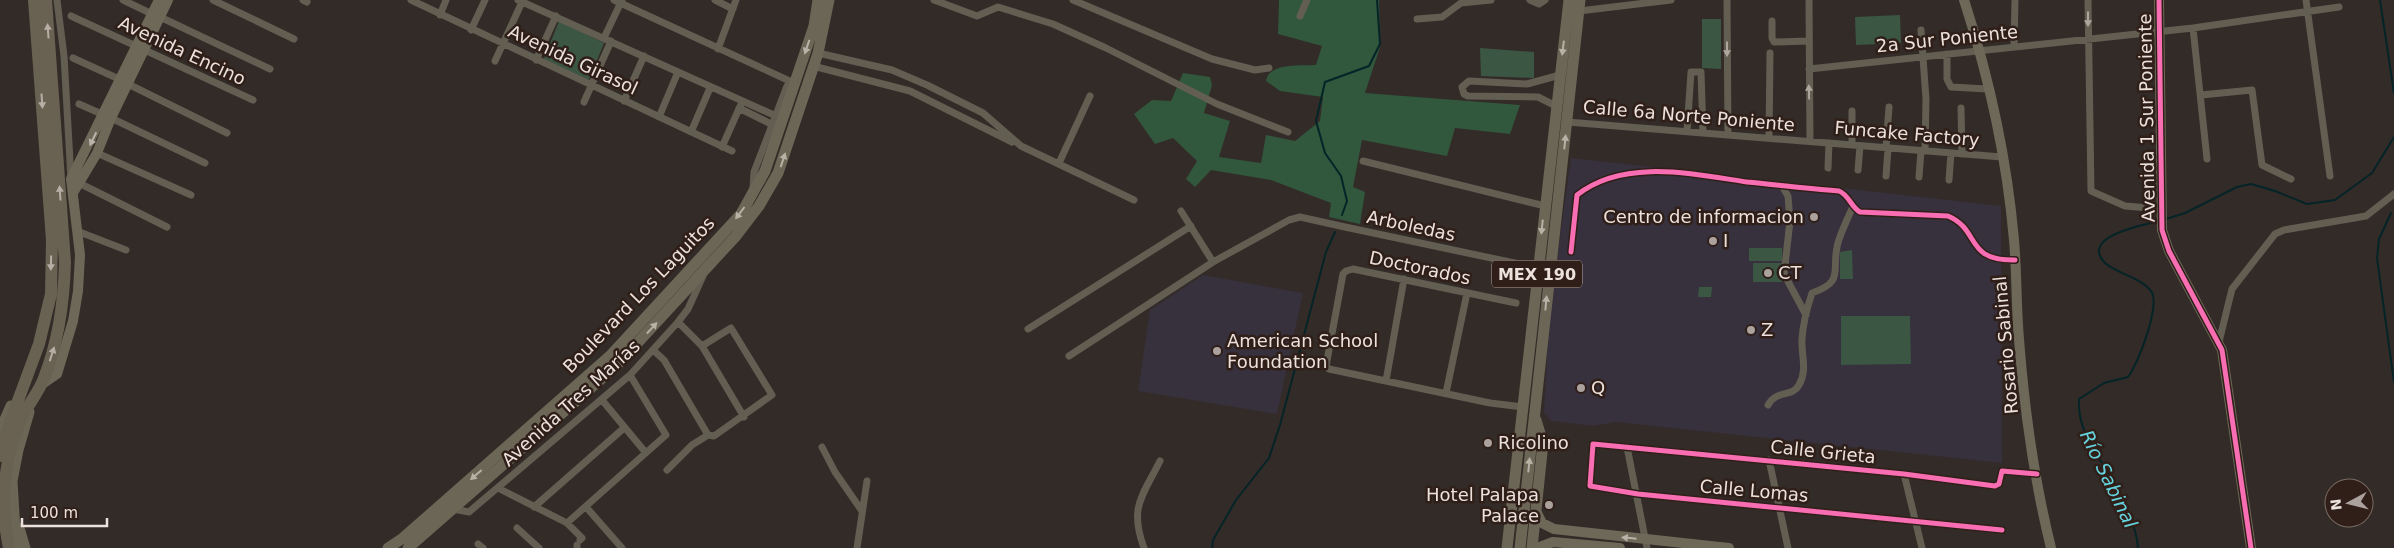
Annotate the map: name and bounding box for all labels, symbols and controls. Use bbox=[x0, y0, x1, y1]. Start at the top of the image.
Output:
one-way arrow bbox=[2084, 11, 2092, 27]
street label: Avenida Encino bbox=[115, 12, 249, 89]
street label: Avenida 1 Sur Poniente bbox=[2134, 13, 2159, 223]
street label: Avenida Girasol bbox=[505, 20, 641, 99]
street label: 2a Sur Poniente bbox=[1875, 21, 2019, 56]
one-way arrow bbox=[44, 23, 52, 39]
one-way arrow bbox=[802, 40, 810, 55]
one-way arrow bbox=[1559, 41, 1567, 57]
one-way arrow bbox=[1723, 41, 1731, 57]
one-way arrow bbox=[1805, 84, 1813, 100]
one-way arrow bbox=[39, 93, 47, 109]
street label: Calle 6a Norte Poniente bbox=[1582, 96, 1796, 135]
street label: Funcake Factory bbox=[1834, 117, 1981, 150]
one-way arrow bbox=[88, 132, 96, 146]
one-way arrow bbox=[1561, 133, 1569, 149]
one-way arrow bbox=[780, 152, 787, 167]
one-way arrow bbox=[56, 185, 64, 201]
one-way arrow bbox=[735, 206, 746, 219]
street label: Arboledas bbox=[1365, 206, 1457, 245]
place label: Centro de informacion bbox=[1603, 206, 1804, 227]
marker: Centro de informacion bbox=[1808, 211, 1820, 223]
street label: Boulevard Los Laguitos bbox=[559, 212, 719, 377]
one-way arrow bbox=[1538, 219, 1546, 235]
place label: I bbox=[1723, 230, 1728, 251]
marker: I bbox=[1707, 235, 1719, 247]
street label: Doctorados bbox=[1368, 247, 1473, 288]
one-way arrow bbox=[47, 255, 55, 271]
road number: MEX 190 bbox=[1492, 260, 1582, 288]
place label: CT bbox=[1778, 262, 1803, 283]
marker: CT bbox=[1762, 267, 1774, 279]
street label: Rosario Sabinal bbox=[1989, 275, 2022, 415]
one-way arrow bbox=[1543, 295, 1551, 311]
place label: Z bbox=[1761, 319, 1773, 340]
one-way arrow bbox=[646, 322, 658, 334]
marker: Z bbox=[1745, 324, 1757, 336]
place label: American School Foundation bbox=[1227, 330, 1378, 372]
street label: Avenida Tres Marías bbox=[497, 335, 644, 470]
marker: American School Foundation bbox=[1211, 345, 1223, 357]
one-way arrow bbox=[48, 346, 56, 361]
place label: Q bbox=[1591, 377, 1605, 398]
marker: Q bbox=[1575, 382, 1587, 394]
water label: Río Sabinal bbox=[2076, 426, 2142, 532]
place label: Ricolino bbox=[1498, 432, 1569, 453]
street label: Calle Grieta bbox=[1769, 436, 1877, 467]
marker: Ricolino bbox=[1482, 437, 1494, 449]
one-way arrow bbox=[1525, 456, 1533, 472]
one-way arrow bbox=[470, 469, 482, 481]
street label: Calle Lomas bbox=[1699, 475, 1809, 506]
north arrow bbox=[2324, 478, 2374, 528]
place label: Hotel Palapa Palace bbox=[1426, 484, 1539, 526]
scale bar bbox=[22, 496, 108, 528]
text: N bbox=[2327, 498, 2345, 511]
marker: Hotel Palapa Palace bbox=[1543, 499, 1555, 511]
text: 100 m bbox=[30, 504, 78, 522]
one-way arrow bbox=[1620, 533, 1636, 541]

